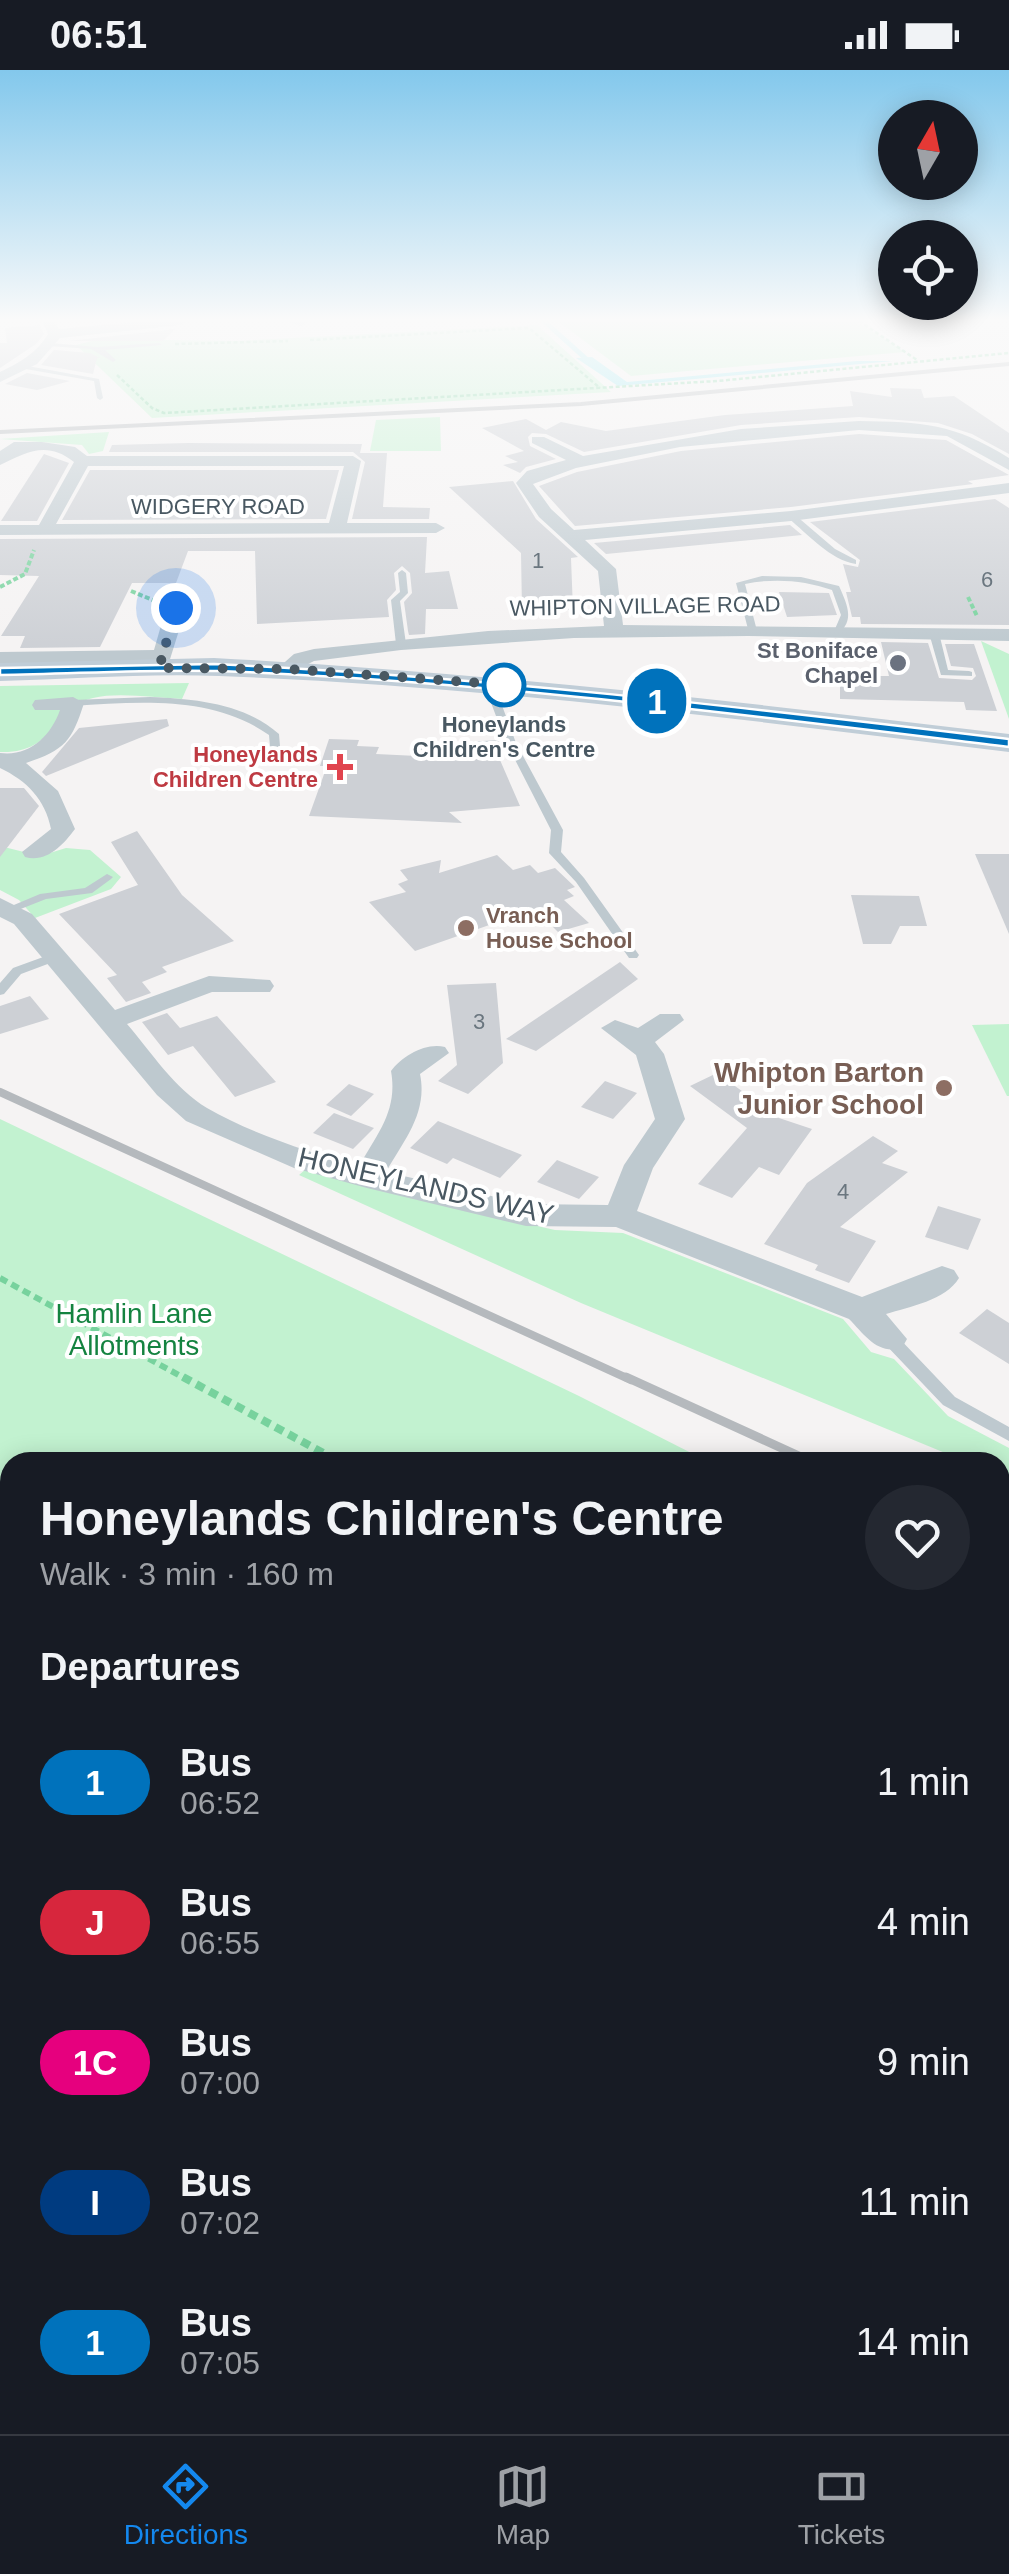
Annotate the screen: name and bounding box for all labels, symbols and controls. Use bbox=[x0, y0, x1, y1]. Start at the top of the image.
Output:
text: 06:51 bbox=[50, 14, 147, 56]
north arrow bbox=[878, 100, 978, 200]
map controls bbox=[878, 100, 978, 320]
button: locate bbox=[878, 220, 978, 320]
street label: WIDGERY ROAD bbox=[131, 494, 305, 519]
house number: 1 bbox=[532, 548, 544, 573]
house number: 6 bbox=[981, 567, 993, 592]
your location bbox=[151, 583, 201, 633]
street label: WHIPTON VILLAGE ROAD bbox=[509, 591, 781, 621]
place label: St Boniface Chapel bbox=[757, 638, 878, 688]
marker: St Boniface Chapel bbox=[887, 652, 909, 674]
marker: Honeylands Children's Centre bbox=[483, 664, 525, 706]
line badge: 1 bbox=[624, 668, 690, 734]
text: 1 bbox=[647, 682, 667, 721]
place label: Honeylands Children's Centre bbox=[413, 712, 595, 762]
place label: Honeylands Children Centre bbox=[153, 742, 318, 792]
marker: Honeylands Children Centre bbox=[327, 754, 353, 780]
place label: Vranch House School bbox=[486, 903, 633, 953]
marker: Vranch House School bbox=[455, 917, 477, 939]
house number: 3 bbox=[473, 1009, 485, 1034]
place label: Whipton Barton Junior School bbox=[714, 1057, 924, 1120]
marker: Whipton Barton Junior School bbox=[933, 1077, 955, 1099]
street label: HONEYLANDS WAY bbox=[295, 1141, 557, 1231]
house number: 4 bbox=[837, 1179, 849, 1204]
park label: Hamlin Lane Allotments bbox=[55, 1298, 213, 1361]
button: heart bbox=[865, 1485, 970, 1590]
text: Honeylands Children's Centre bbox=[40, 1492, 724, 1545]
text: Walk · 3 min · 160 m bbox=[40, 1556, 334, 1592]
text: Departures bbox=[40, 1646, 241, 1688]
text: Bus bbox=[180, 1742, 252, 1784]
text: 1 min bbox=[877, 1761, 970, 1803]
text: 1 bbox=[85, 1763, 105, 1802]
text: 06:52 bbox=[180, 1785, 260, 1821]
text: Bus bbox=[180, 1882, 252, 1924]
text: 4 min bbox=[877, 1901, 970, 1943]
text: J bbox=[85, 1903, 105, 1942]
text: 06:55 bbox=[180, 1925, 260, 1961]
text: Bus bbox=[180, 2022, 252, 2064]
text: 9 min bbox=[877, 2041, 970, 2083]
text: 1C bbox=[73, 2043, 117, 2082]
text: 07:00 bbox=[180, 2065, 260, 2101]
text: Bus bbox=[180, 2162, 252, 2204]
text: 11 min bbox=[859, 2181, 970, 2223]
text: I bbox=[90, 2183, 100, 2222]
text: 07:02 bbox=[180, 2205, 260, 2241]
text: Bus bbox=[180, 2302, 252, 2344]
text: 14 min bbox=[856, 2321, 970, 2363]
text: 1 bbox=[85, 2323, 105, 2362]
text: 07:05 bbox=[180, 2345, 260, 2381]
tab: Directions bbox=[124, 2459, 248, 2551]
tab: Map bbox=[495, 2459, 550, 2551]
tab: Tickets bbox=[798, 2459, 885, 2551]

